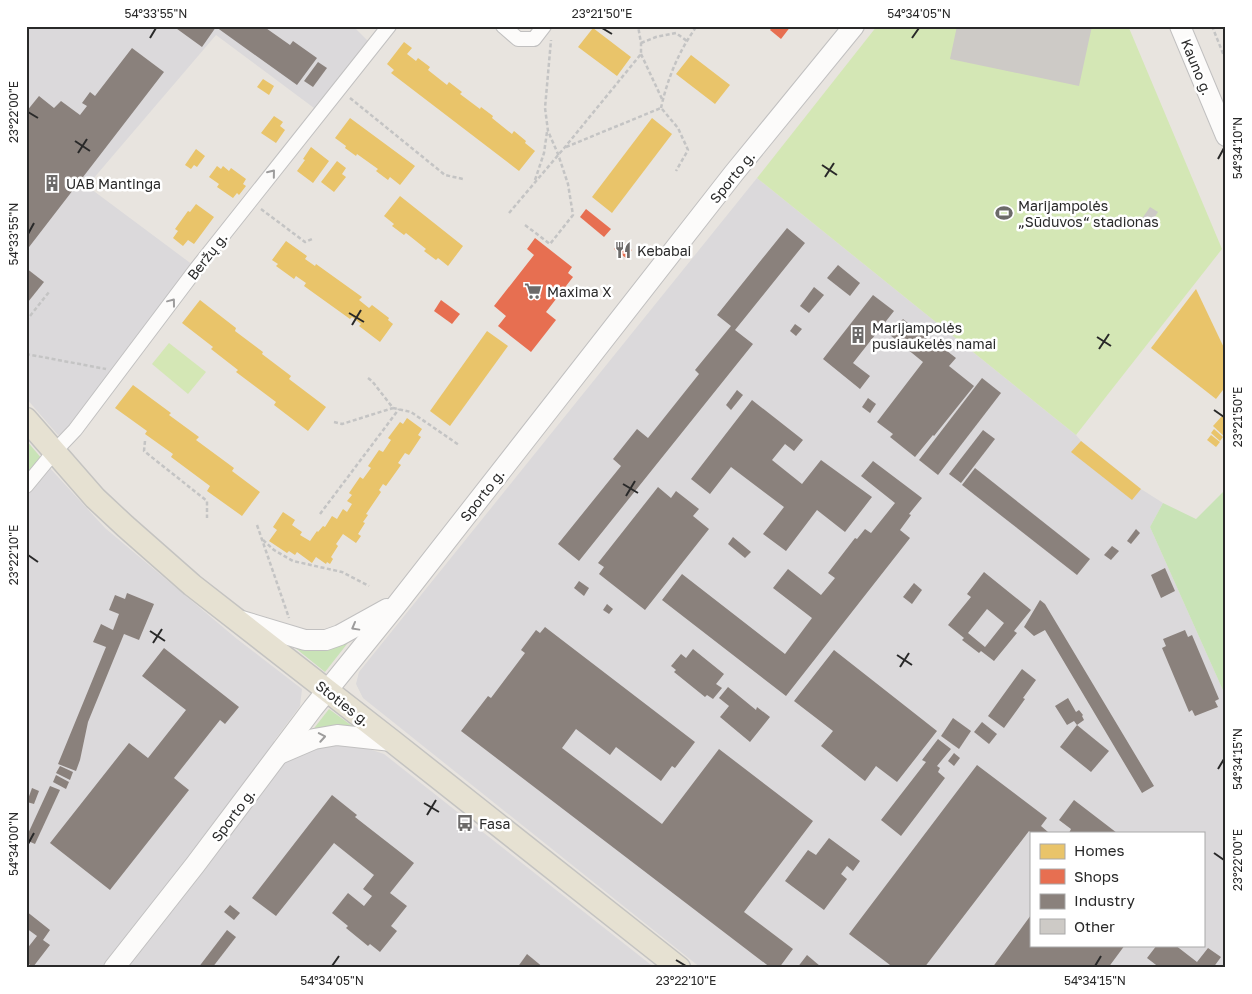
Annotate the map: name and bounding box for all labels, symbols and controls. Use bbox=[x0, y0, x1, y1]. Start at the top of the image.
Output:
text: 54°33'55"N bbox=[125, 6, 187, 21]
text: 23°21'50"E bbox=[572, 6, 632, 21]
text: 54°34'05"N bbox=[887, 6, 951, 21]
street label: Kauno g. bbox=[1178, 36, 1216, 98]
text: 23°22'00"E bbox=[6, 81, 21, 143]
text: 54°34'10"N bbox=[1230, 117, 1245, 179]
street label: Sporto g. bbox=[706, 148, 758, 206]
one-way arrow bbox=[266, 170, 274, 179]
building icon: UAB Mantinga bbox=[42, 173, 62, 193]
place label: UAB Mantinga bbox=[66, 175, 161, 192]
place label: Marijampolės „Sūduvos“ stadionas bbox=[1018, 197, 1159, 230]
text: 54°33'55"N bbox=[6, 203, 21, 265]
sports icon: Marijampolės „Sūduvos“ stadionas bbox=[994, 203, 1014, 223]
street label: Beržų g. bbox=[183, 229, 231, 283]
restaurant icon: Kebabai bbox=[613, 240, 633, 260]
place label: Kebabai bbox=[637, 242, 691, 259]
supermarket icon: Maxima X bbox=[523, 281, 543, 301]
place label: Maxima X bbox=[547, 283, 611, 300]
one-way arrow bbox=[166, 298, 175, 308]
place label: Marijampolės pusiaukelės namai bbox=[872, 319, 996, 352]
building icon: Marijampolės pusiaukelės namai bbox=[848, 325, 868, 345]
text: 23°21'50"E bbox=[1230, 387, 1245, 447]
street label: Sporto g. bbox=[456, 465, 508, 525]
text: 23°22'10"E bbox=[6, 525, 21, 585]
one-way arrow bbox=[351, 621, 360, 631]
street label: Stoties g. bbox=[313, 677, 373, 729]
text: 54°34'15"N bbox=[1230, 728, 1245, 790]
one-way arrow bbox=[318, 733, 326, 743]
street label: Sporto g. bbox=[208, 785, 258, 845]
text: 54°34'00"N bbox=[6, 812, 21, 876]
bus stop icon: Fasa bbox=[455, 813, 475, 833]
place label: Fasa bbox=[479, 815, 510, 832]
text: 23°22'00"E bbox=[1230, 829, 1245, 891]
legend bbox=[1030, 832, 1204, 946]
text: Homes bbox=[1074, 841, 1124, 859]
text: Shops bbox=[1074, 867, 1119, 885]
text: Industry bbox=[1074, 891, 1135, 909]
text: Other bbox=[1074, 917, 1115, 935]
text: 54°34'05"N bbox=[300, 973, 364, 988]
text: 23°22'10"E bbox=[656, 973, 716, 988]
text: 54°34'15"N bbox=[1064, 973, 1126, 988]

